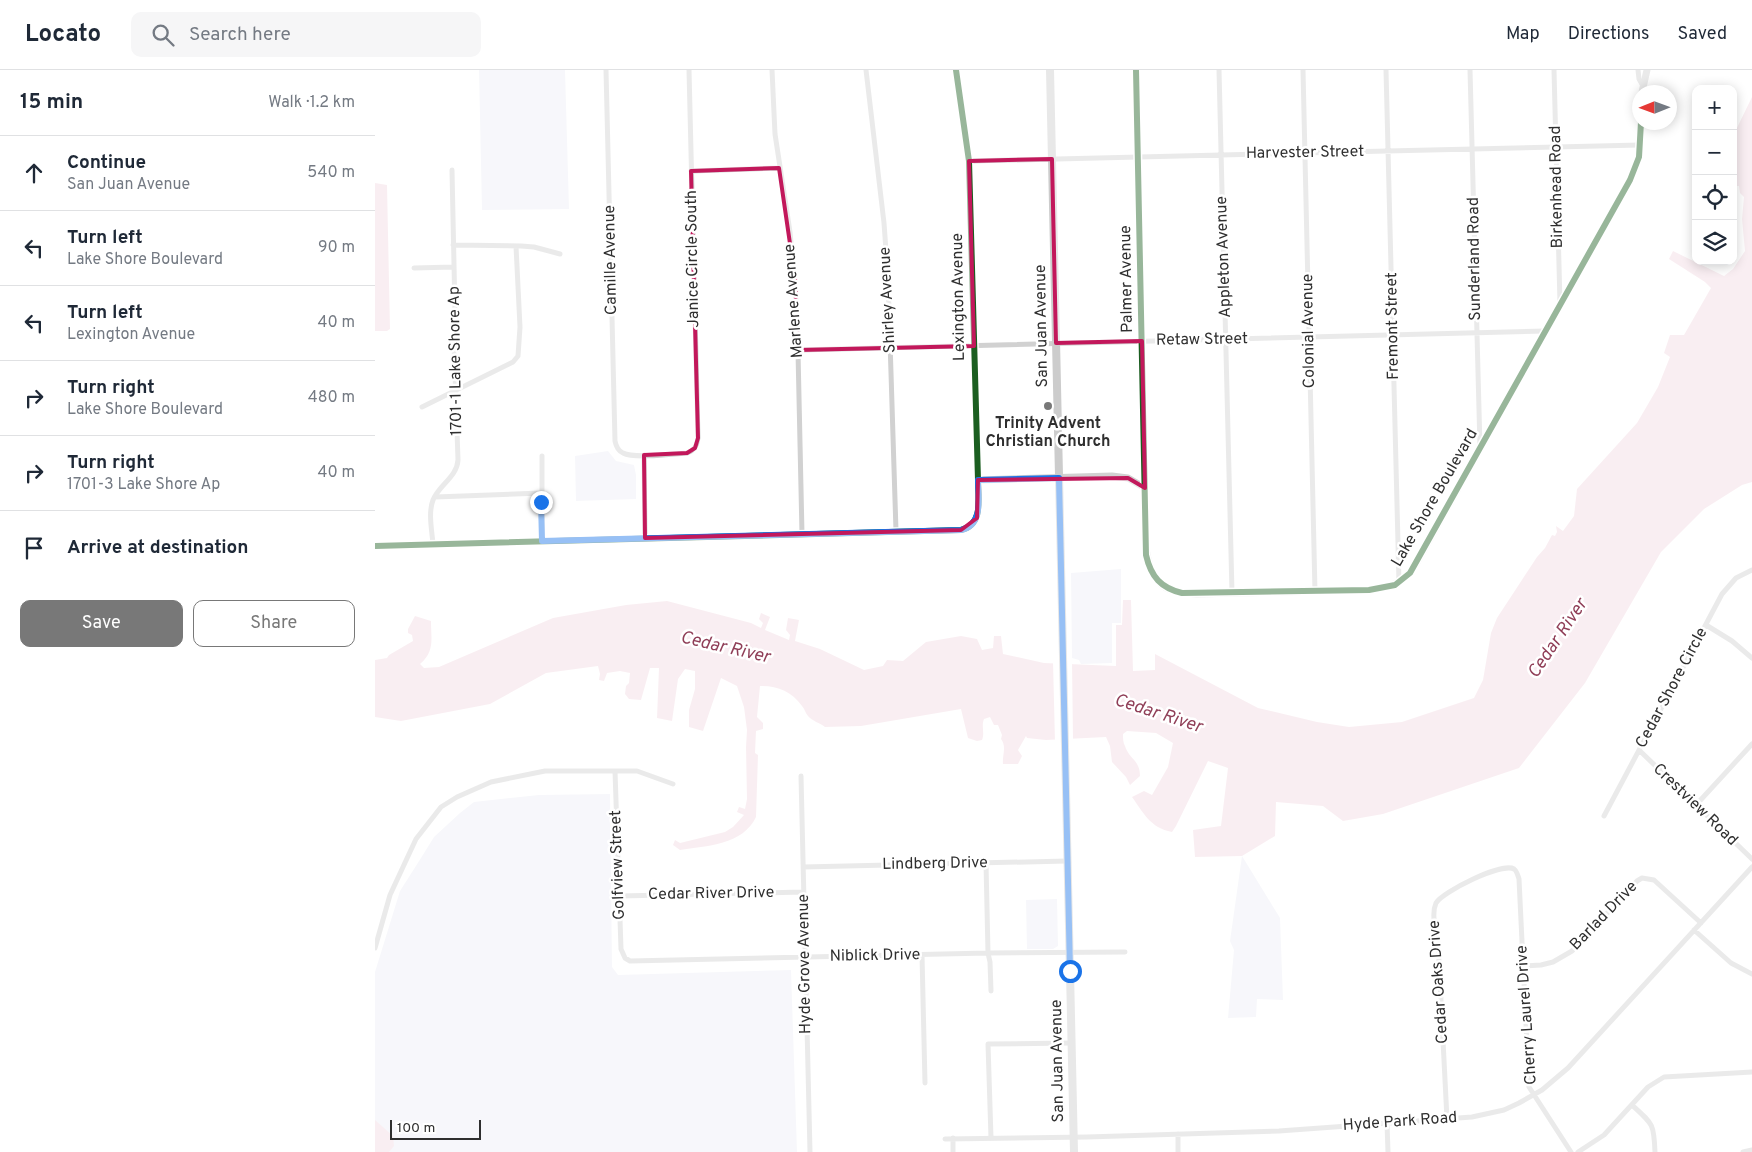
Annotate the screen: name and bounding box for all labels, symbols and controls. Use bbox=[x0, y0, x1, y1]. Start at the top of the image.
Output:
search box bbox=[131, 12, 481, 57]
text: Locato bbox=[25, 20, 101, 50]
icon: search bbox=[149, 21, 177, 49]
text: Search here bbox=[189, 23, 291, 47]
text: Map bbox=[1506, 23, 1540, 46]
text: Directions bbox=[1568, 23, 1650, 46]
text: Saved bbox=[1678, 23, 1727, 46]
north arrow bbox=[1632, 85, 1677, 130]
map controls bbox=[1692, 85, 1737, 265]
button: + bbox=[1692, 85, 1737, 130]
text: 15 min bbox=[20, 89, 83, 116]
text: Walk · 1.2 km bbox=[268, 93, 355, 113]
street label: Birkenhead Road bbox=[1546, 125, 1568, 249]
button: − bbox=[1692, 130, 1737, 175]
street label: Harvester Street bbox=[1246, 142, 1364, 164]
text: Continue bbox=[67, 151, 146, 175]
icon: ahead bbox=[20, 159, 48, 187]
text: 540 m bbox=[307, 163, 355, 183]
text: San Juan Avenue bbox=[67, 175, 190, 195]
button: locate bbox=[1692, 175, 1737, 220]
street label: Janice Circle South bbox=[682, 190, 704, 328]
street label: Appleton Avenue bbox=[1212, 196, 1236, 318]
street label: Sunderland Road bbox=[1464, 197, 1486, 321]
street label: Camille Avenue bbox=[600, 205, 622, 315]
button: layers bbox=[1692, 220, 1737, 265]
street label: Palmer Avenue bbox=[1116, 225, 1138, 333]
text: Turn left bbox=[67, 226, 143, 250]
street label: Lexington Avenue bbox=[948, 233, 970, 361]
icon: left bbox=[20, 234, 48, 262]
text: 90 m bbox=[318, 238, 355, 258]
street label: Marlene Avenue bbox=[780, 243, 808, 359]
street label: Shirley Avenue bbox=[875, 246, 901, 354]
text: Lake Shore Boulevard bbox=[67, 250, 223, 270]
street label: San Juan Avenue bbox=[1031, 264, 1053, 388]
street label: Fremont Street bbox=[1382, 272, 1404, 380]
street label: Colonial Avenue bbox=[1298, 273, 1320, 389]
street label: 1701-1 Lake Shore Ap bbox=[445, 286, 467, 436]
text: Turn left bbox=[67, 301, 143, 325]
icon: left bbox=[20, 309, 48, 337]
text: 40 m bbox=[317, 313, 355, 333]
text: Lexington Avenue bbox=[67, 325, 195, 345]
street label: Retaw Street bbox=[1156, 329, 1248, 351]
text: Turn right bbox=[67, 376, 155, 400]
icon: right bbox=[20, 384, 48, 412]
text: 480 m bbox=[308, 388, 355, 408]
text: Lake Shore Boulevard bbox=[67, 400, 223, 420]
marker: Trinity Advent Christian Church bbox=[1042, 400, 1054, 412]
place label: Trinity Advent Christian Church bbox=[985, 414, 1111, 452]
street label: Lake Shore Boulevard bbox=[1387, 425, 1483, 571]
text: Turn right bbox=[67, 451, 155, 475]
icon: right bbox=[20, 459, 48, 487]
text: 40 m bbox=[317, 463, 355, 483]
text: 1701-3 Lake Shore Ap bbox=[67, 475, 220, 495]
route end bbox=[530, 491, 553, 514]
icon: arrive bbox=[20, 534, 48, 562]
text: Arrive at destination bbox=[67, 536, 248, 560]
water label: Cedar River bbox=[1523, 593, 1594, 683]
button: Save bbox=[20, 600, 183, 647]
button: Share bbox=[193, 600, 355, 647]
street label: Cedar Shore Circle bbox=[1632, 624, 1712, 752]
water label: Cedar River bbox=[678, 627, 774, 670]
water label: Cedar River bbox=[1111, 689, 1207, 740]
street label: Crestview Road bbox=[1648, 759, 1742, 851]
street label: Golfview Street bbox=[606, 810, 630, 920]
street label: Lindberg Drive bbox=[882, 853, 988, 875]
street label: Barlad Drive bbox=[1566, 877, 1642, 955]
street label: Cedar River Drive bbox=[648, 883, 774, 905]
street label: Hyde Grove Avenue bbox=[794, 894, 816, 1034]
street label: Cedar Oaks Drive bbox=[1425, 919, 1453, 1045]
street label: Niblick Drive bbox=[829, 945, 921, 967]
street label: Cherry Laurel Drive bbox=[1512, 945, 1542, 1085]
route start bbox=[1059, 960, 1082, 983]
street label: San Juan Avenue bbox=[1047, 999, 1069, 1123]
street label: Hyde Park Road bbox=[1342, 1108, 1458, 1136]
scale bar bbox=[390, 1117, 481, 1140]
text: 100 m bbox=[397, 1120, 435, 1137]

